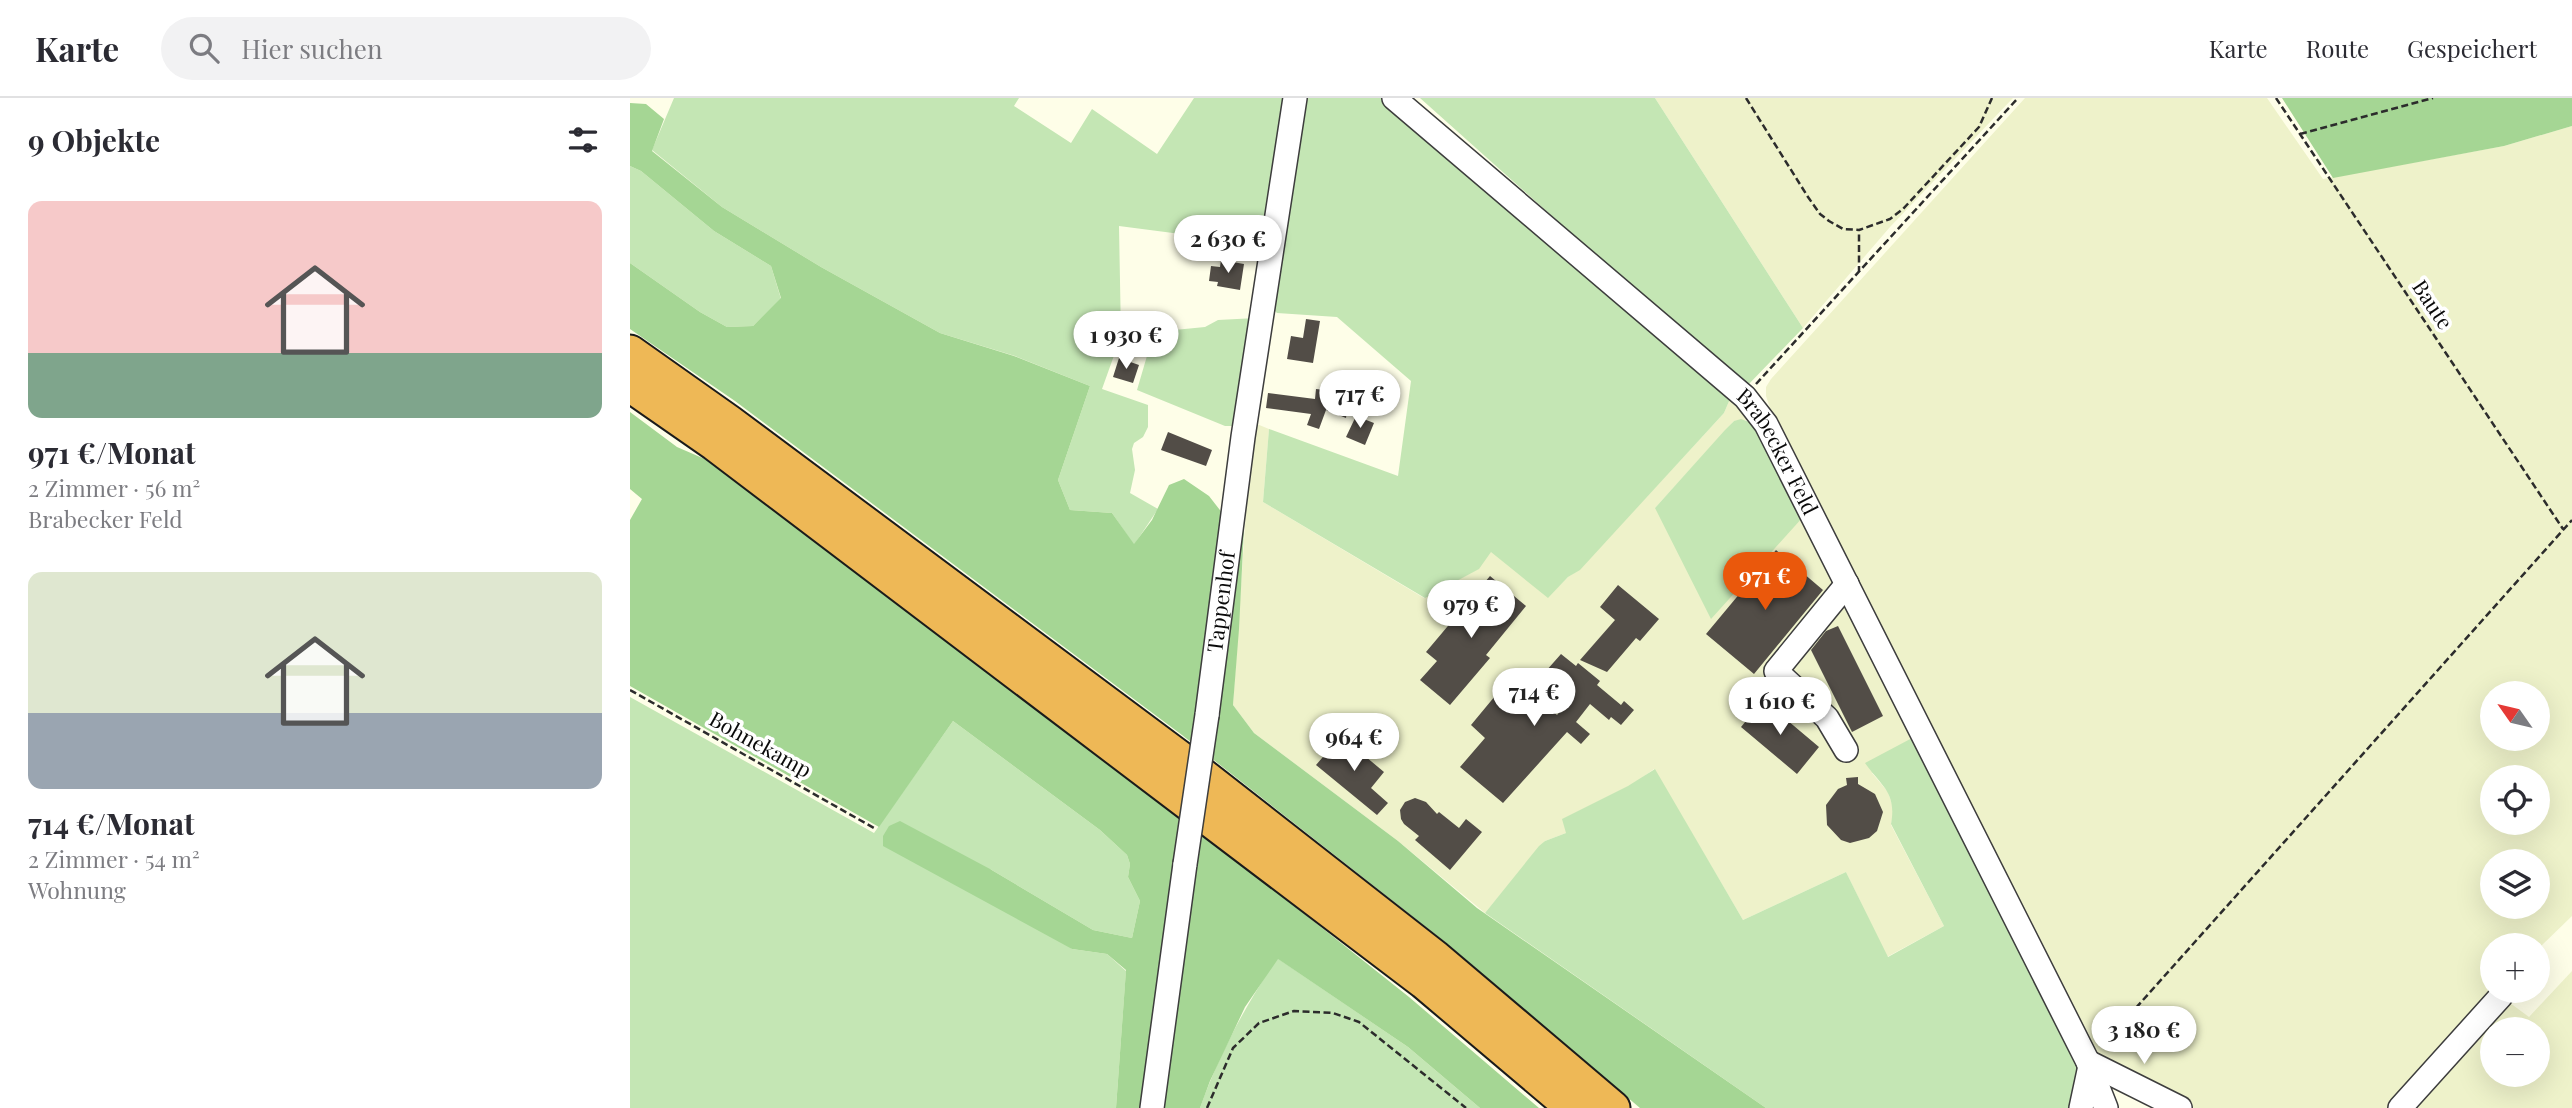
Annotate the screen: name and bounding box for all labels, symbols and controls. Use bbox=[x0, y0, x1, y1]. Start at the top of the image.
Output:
search box bbox=[161, 17, 651, 80]
text: Karte bbox=[35, 26, 119, 70]
icon: search bbox=[185, 29, 223, 67]
text: Hier suchen bbox=[241, 31, 383, 66]
text: Karte bbox=[2209, 32, 2268, 64]
text: Route bbox=[2306, 32, 2369, 64]
text: Gespeichert bbox=[2407, 32, 2537, 64]
text: 9 Objekte bbox=[28, 120, 160, 160]
icon: filters bbox=[564, 121, 602, 159]
pin: 2 630 € bbox=[1163, 216, 1293, 275]
text: 2 630 € bbox=[1190, 222, 1266, 253]
icon: home bbox=[252, 247, 378, 373]
street label: Baute bbox=[2407, 274, 2460, 334]
pin: 1 930 € bbox=[1061, 312, 1191, 371]
text: 1 930 € bbox=[1089, 318, 1163, 349]
pin: 717 € bbox=[1311, 370, 1409, 430]
text: 717 € bbox=[1335, 377, 1385, 408]
street label: Brabecker Feld bbox=[1732, 380, 1826, 519]
text: 971 €/Monat bbox=[28, 432, 196, 472]
text: 2 Zimmer · 56 m² bbox=[28, 472, 200, 503]
text: Brabecker Feld bbox=[28, 503, 183, 534]
street label: Tappenhof bbox=[1199, 547, 1240, 654]
pin: 971 € bbox=[1716, 552, 1814, 612]
text: 971 € bbox=[1739, 559, 1791, 590]
pin: 979 € bbox=[1422, 580, 1520, 640]
text: 979 € bbox=[1443, 587, 1499, 618]
icon: home bbox=[252, 618, 378, 744]
pin: 714 € bbox=[1485, 668, 1583, 728]
text: 714 € bbox=[1508, 675, 1560, 706]
pin: 1 610 € bbox=[1715, 678, 1845, 737]
north arrow bbox=[2480, 681, 2550, 751]
map controls bbox=[2480, 681, 2550, 1087]
text: 1 610 € bbox=[1745, 684, 1815, 715]
street label: Bohnekamp bbox=[705, 704, 817, 783]
pin: 964 € bbox=[1305, 714, 1403, 773]
text: 964 € bbox=[1325, 720, 1383, 751]
button: locate bbox=[2480, 765, 2550, 835]
text: 714 €/Monat bbox=[28, 803, 195, 843]
text: 2 Zimmer · 54 m² bbox=[28, 843, 200, 874]
button: layers bbox=[2480, 849, 2550, 919]
text: Wohnung bbox=[28, 874, 126, 905]
button: + bbox=[2480, 933, 2550, 1003]
pin: 3 180 € bbox=[2079, 1006, 2209, 1066]
text: 3 180 € bbox=[2107, 1013, 2181, 1044]
button: − bbox=[2480, 1017, 2550, 1087]

